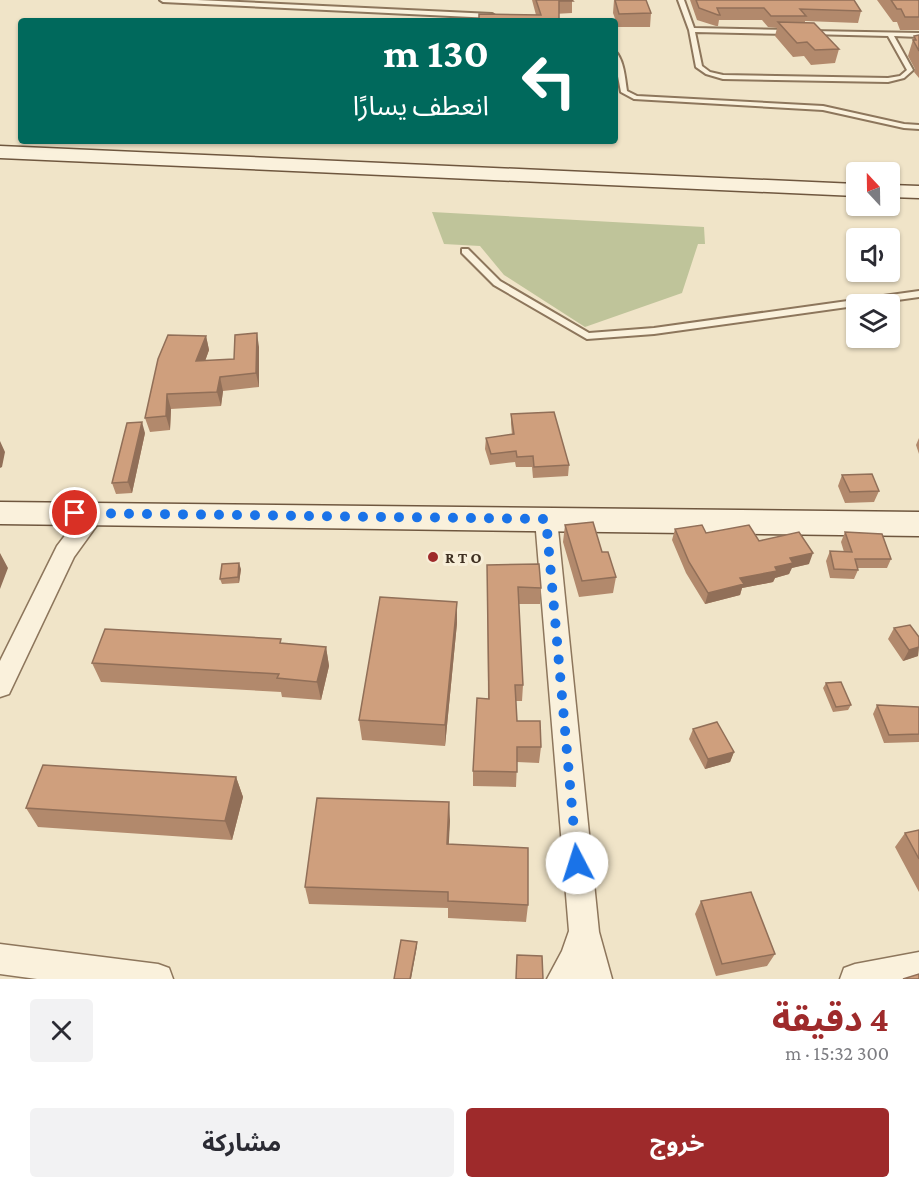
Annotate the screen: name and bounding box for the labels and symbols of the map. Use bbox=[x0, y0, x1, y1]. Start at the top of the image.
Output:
north arrow bbox=[846, 162, 900, 216]
pin bbox=[49, 487, 100, 538]
place label: R T O bbox=[445, 549, 482, 566]
marker: R T O bbox=[426, 550, 440, 564]
position arrow bbox=[545, 831, 609, 895]

